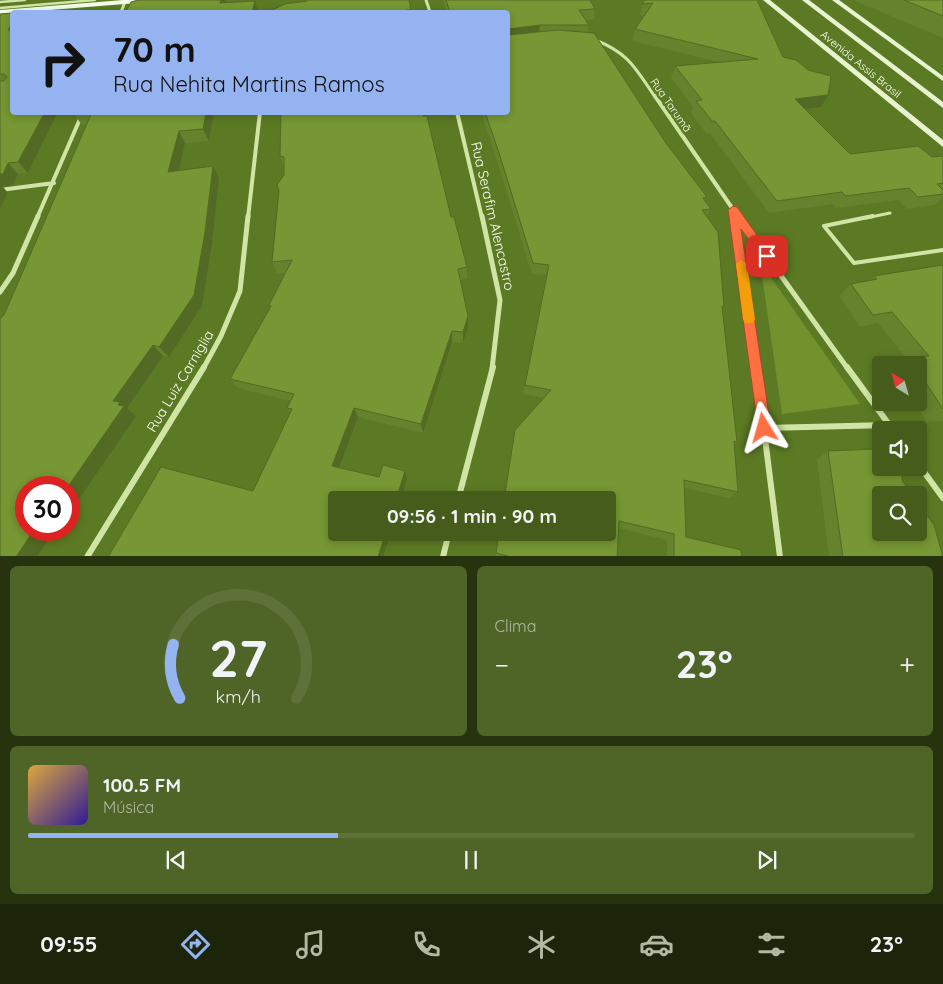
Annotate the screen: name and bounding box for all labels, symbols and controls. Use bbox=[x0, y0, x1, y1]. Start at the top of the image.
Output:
text: 70 m bbox=[113, 27, 196, 71]
street label: Avenida Assis Brasil bbox=[818, 27, 904, 101]
icon: right bbox=[30, 30, 95, 95]
text: Rua Nehita Martins Ramos bbox=[113, 70, 385, 98]
street label: Rua Tarumã bbox=[647, 75, 695, 135]
street label: Rua Serafim Alencastro bbox=[467, 140, 519, 292]
pin bbox=[746, 235, 788, 277]
icon: arrive bbox=[753, 242, 781, 270]
street label: Rua Luiz Carniglia bbox=[142, 327, 218, 435]
north arrow bbox=[872, 356, 928, 411]
map controls bbox=[872, 356, 927, 541]
position arrow bbox=[737, 401, 789, 453]
button: sound bbox=[872, 421, 927, 476]
speed limit sign: 30 bbox=[15, 476, 80, 541]
button: search bbox=[872, 486, 927, 541]
text: 09:56 · 1 min · 90 m bbox=[387, 504, 557, 528]
text: Clima bbox=[495, 616, 536, 636]
text: 27 bbox=[209, 625, 267, 690]
text: 23° bbox=[676, 640, 733, 688]
text: − bbox=[495, 647, 509, 682]
text: + bbox=[899, 647, 915, 682]
text: km/h bbox=[216, 685, 261, 707]
text: 100.5 FM bbox=[103, 773, 181, 797]
text: Música bbox=[103, 797, 154, 817]
icon: previous bbox=[162, 846, 190, 874]
icon: pause bbox=[457, 846, 485, 874]
icon: next bbox=[753, 846, 781, 874]
icon: directions bbox=[178, 927, 213, 962]
icon: music bbox=[293, 927, 328, 962]
icon: phone bbox=[409, 927, 444, 962]
icon: climate bbox=[524, 927, 559, 962]
icon: car bbox=[639, 927, 674, 962]
icon: filters bbox=[754, 927, 789, 962]
text: 09:55 bbox=[40, 930, 98, 958]
text: 23° bbox=[870, 930, 903, 958]

